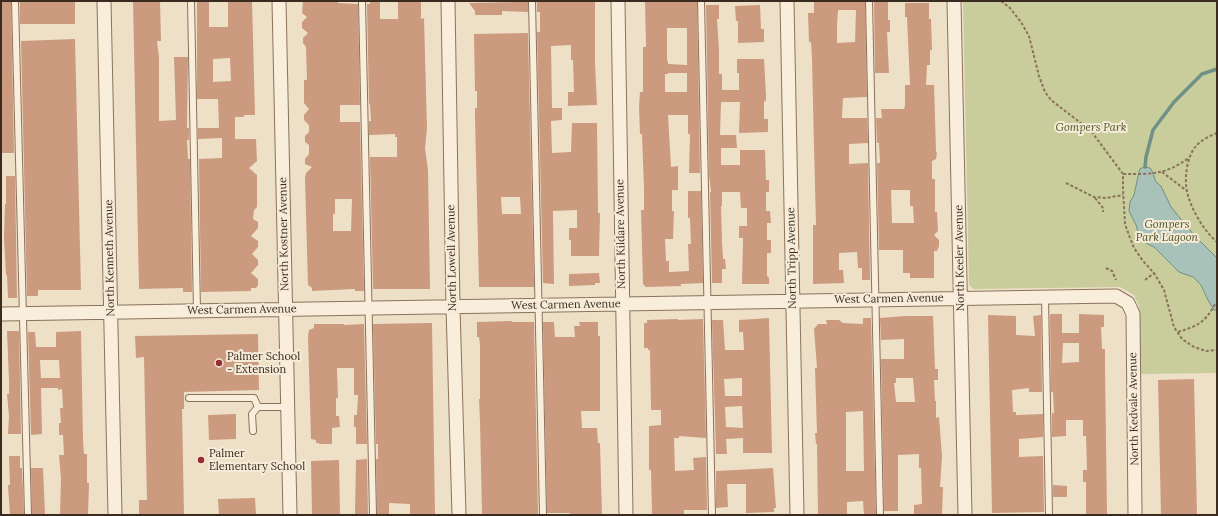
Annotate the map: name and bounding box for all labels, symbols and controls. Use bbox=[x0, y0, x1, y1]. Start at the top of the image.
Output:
park label: Gompers Park bbox=[1056, 121, 1126, 135]
street label: North Kostner Avenue bbox=[276, 177, 292, 291]
street label: North Kildare Avenue bbox=[613, 179, 629, 289]
street label: North Kenneth Avenue bbox=[102, 199, 118, 317]
street label: North Lowell Avenue bbox=[444, 204, 460, 312]
street label: North Keeler Avenue bbox=[952, 205, 968, 311]
street label: North Tripp Avenue bbox=[785, 207, 799, 309]
park label: Gompers Park Lagoon bbox=[1136, 218, 1198, 244]
street label: West Carmen Avenue bbox=[834, 291, 944, 307]
street label: West Carmen Avenue bbox=[511, 297, 621, 313]
street label: West Carmen Avenue bbox=[187, 302, 297, 318]
place label: Palmer School - Extension bbox=[227, 350, 300, 376]
street label: North Kedvale Avenue bbox=[1126, 352, 1142, 466]
marker: Palmer School - Extension bbox=[214, 358, 224, 368]
place label: Palmer Elementary School bbox=[209, 447, 305, 473]
marker: Palmer Elementary School bbox=[196, 455, 206, 465]

